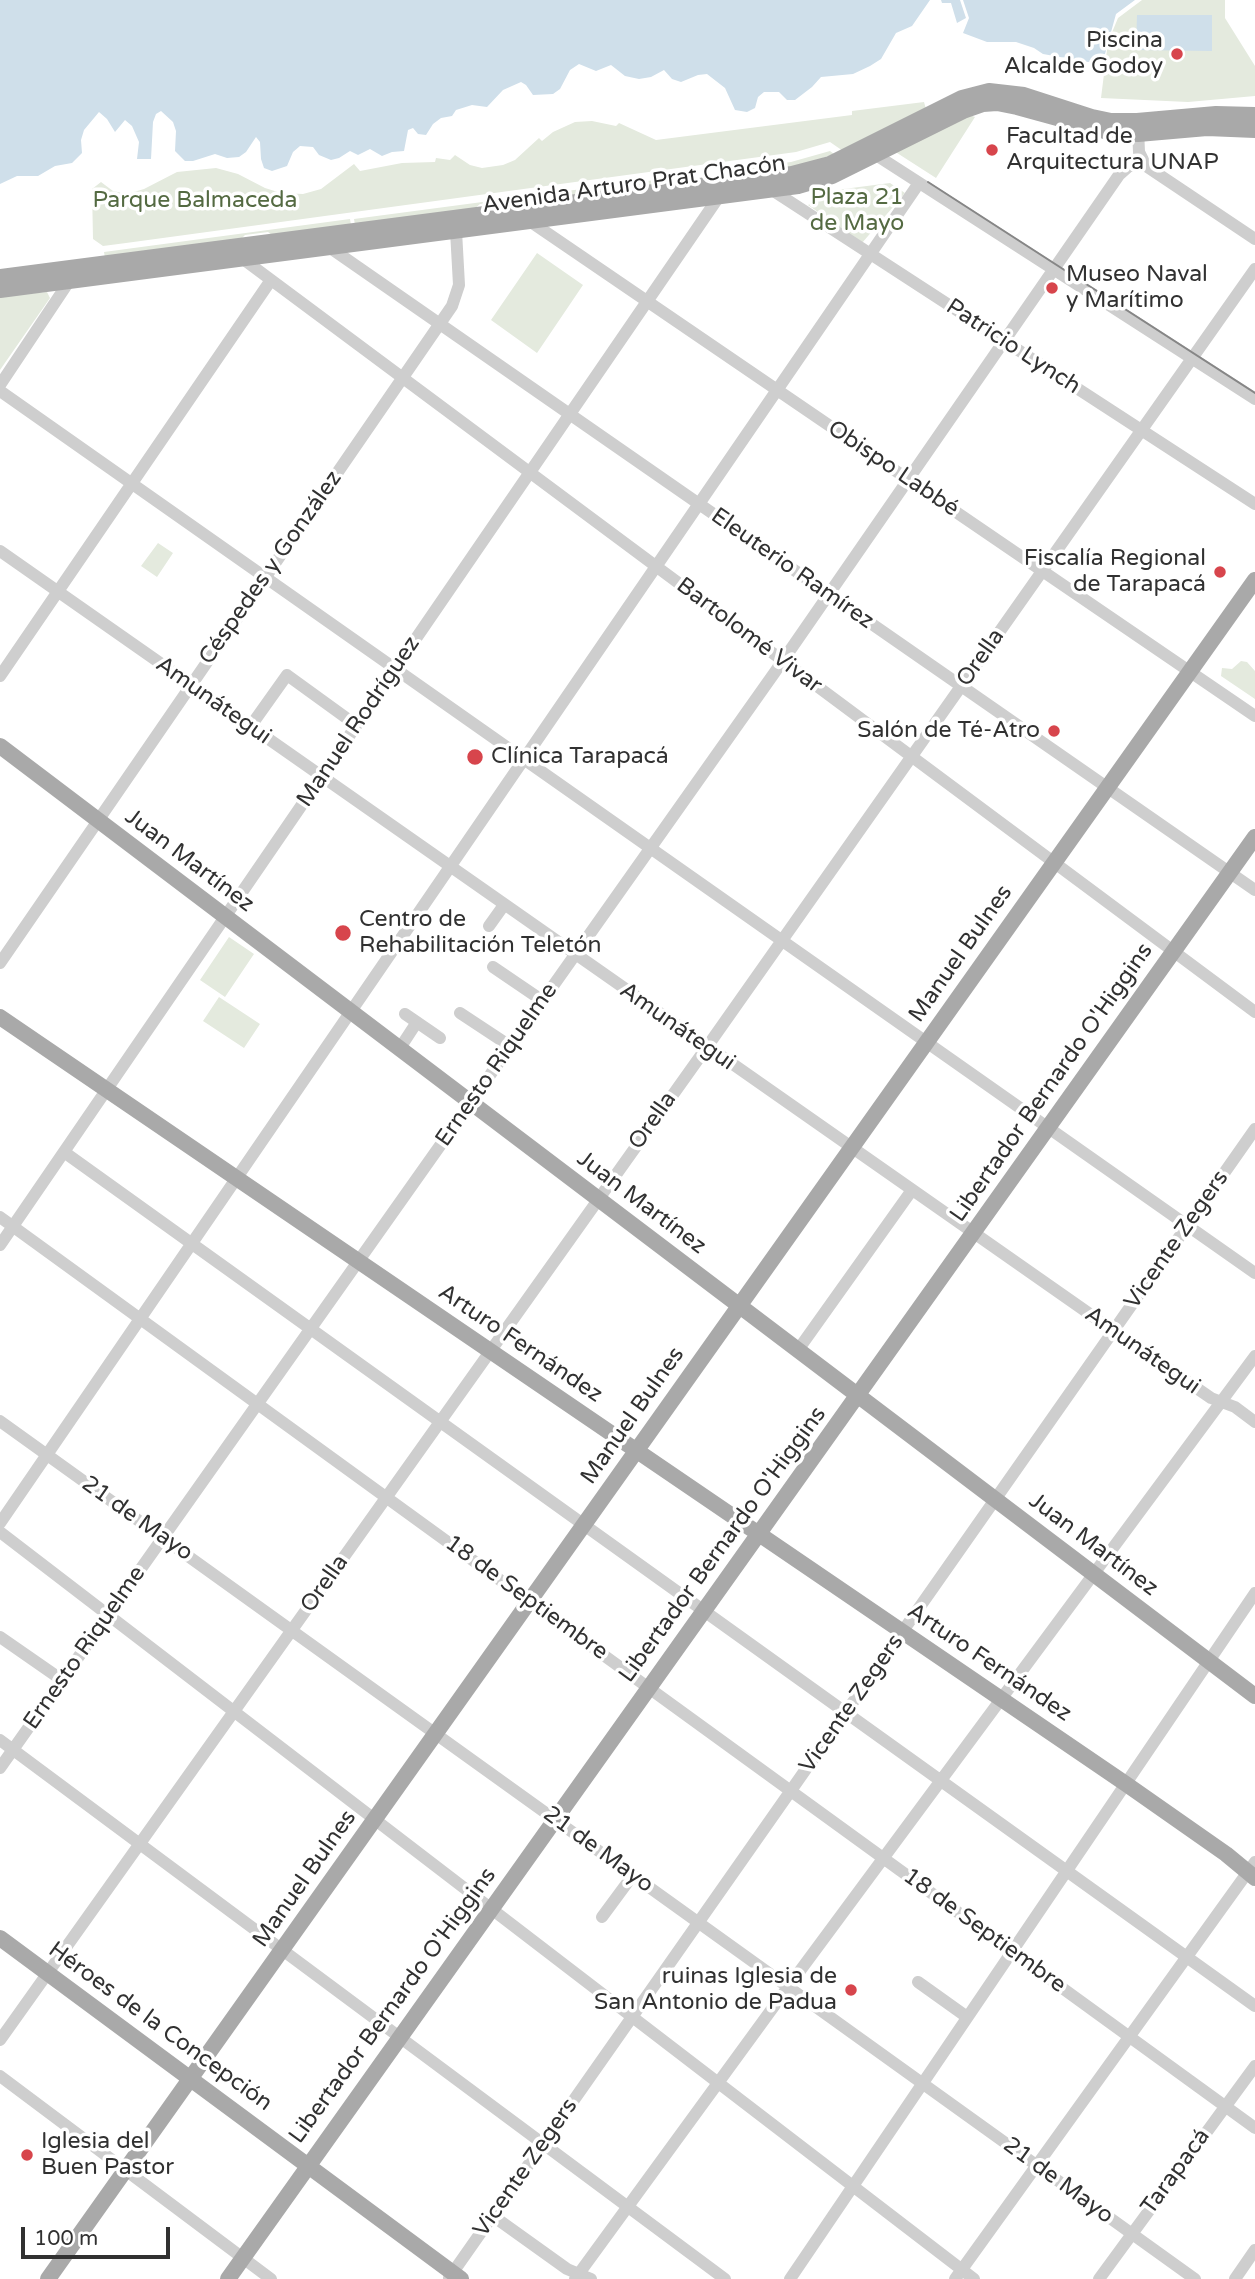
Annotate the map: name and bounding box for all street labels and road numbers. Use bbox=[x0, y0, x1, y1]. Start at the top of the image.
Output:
street label: Avenida Arturo Prat Chacón bbox=[480, 150, 788, 220]
street label: Patricio Lynch bbox=[941, 293, 1085, 401]
street label: Obispo Labbé bbox=[822, 415, 964, 523]
street label: Céspedes y González bbox=[194, 466, 348, 670]
street label: Eleuterio Ramírez bbox=[705, 502, 879, 636]
street label: Bartolomé Vivar bbox=[671, 572, 827, 700]
street label: Orella bbox=[951, 624, 1011, 692]
street label: Manuel Rodríguez bbox=[292, 631, 426, 813]
street label: Amunátegui bbox=[150, 651, 276, 751]
street label: Juan Martínez bbox=[119, 803, 259, 919]
street label: Manuel Bulnes bbox=[903, 880, 1019, 1028]
street label: Libertador Bernardo O'Higgins bbox=[945, 938, 1159, 1228]
street label: Amunátegui bbox=[614, 977, 740, 1077]
street label: Ernesto Riquelme bbox=[430, 978, 564, 1152]
street label: Orella bbox=[623, 1087, 683, 1155]
street label: Juan Martínez bbox=[571, 1145, 711, 1261]
street label: Vicente Zegers bbox=[1119, 1165, 1235, 1315]
street label: Arturo Fernández bbox=[433, 1279, 607, 1409]
street label: Amunátegui bbox=[1079, 1301, 1205, 1401]
street label: Manuel Bulnes bbox=[575, 1342, 691, 1490]
street label: Libertador Bernardo O'Higgins bbox=[614, 1402, 832, 1688]
street label: 21 de Mayo bbox=[76, 1471, 198, 1567]
street label: Juan Martínez bbox=[1023, 1487, 1163, 1603]
street label: 18 de Septiembre bbox=[439, 1530, 613, 1666]
street label: Orella bbox=[295, 1550, 355, 1618]
street label: Ernesto Riquelme bbox=[18, 1561, 152, 1735]
street label: Arturo Fernández bbox=[902, 1598, 1076, 1728]
street label: Vicente Zegers bbox=[794, 1629, 910, 1779]
street label: 21 de Mayo bbox=[538, 1801, 658, 1899]
street label: Manuel Bulnes bbox=[247, 1805, 363, 1953]
street label: Libertador Bernardo O'Higgins bbox=[284, 1863, 502, 2149]
street label: 18 de Septiembre bbox=[897, 1863, 1071, 1999]
street label: Héroes de la Concepción bbox=[43, 1936, 277, 2118]
street label: Vicente Zegers bbox=[468, 2093, 584, 2243]
street label: Tarapacá bbox=[1136, 2124, 1216, 2220]
street label: 21 de Mayo bbox=[998, 2132, 1118, 2230]

